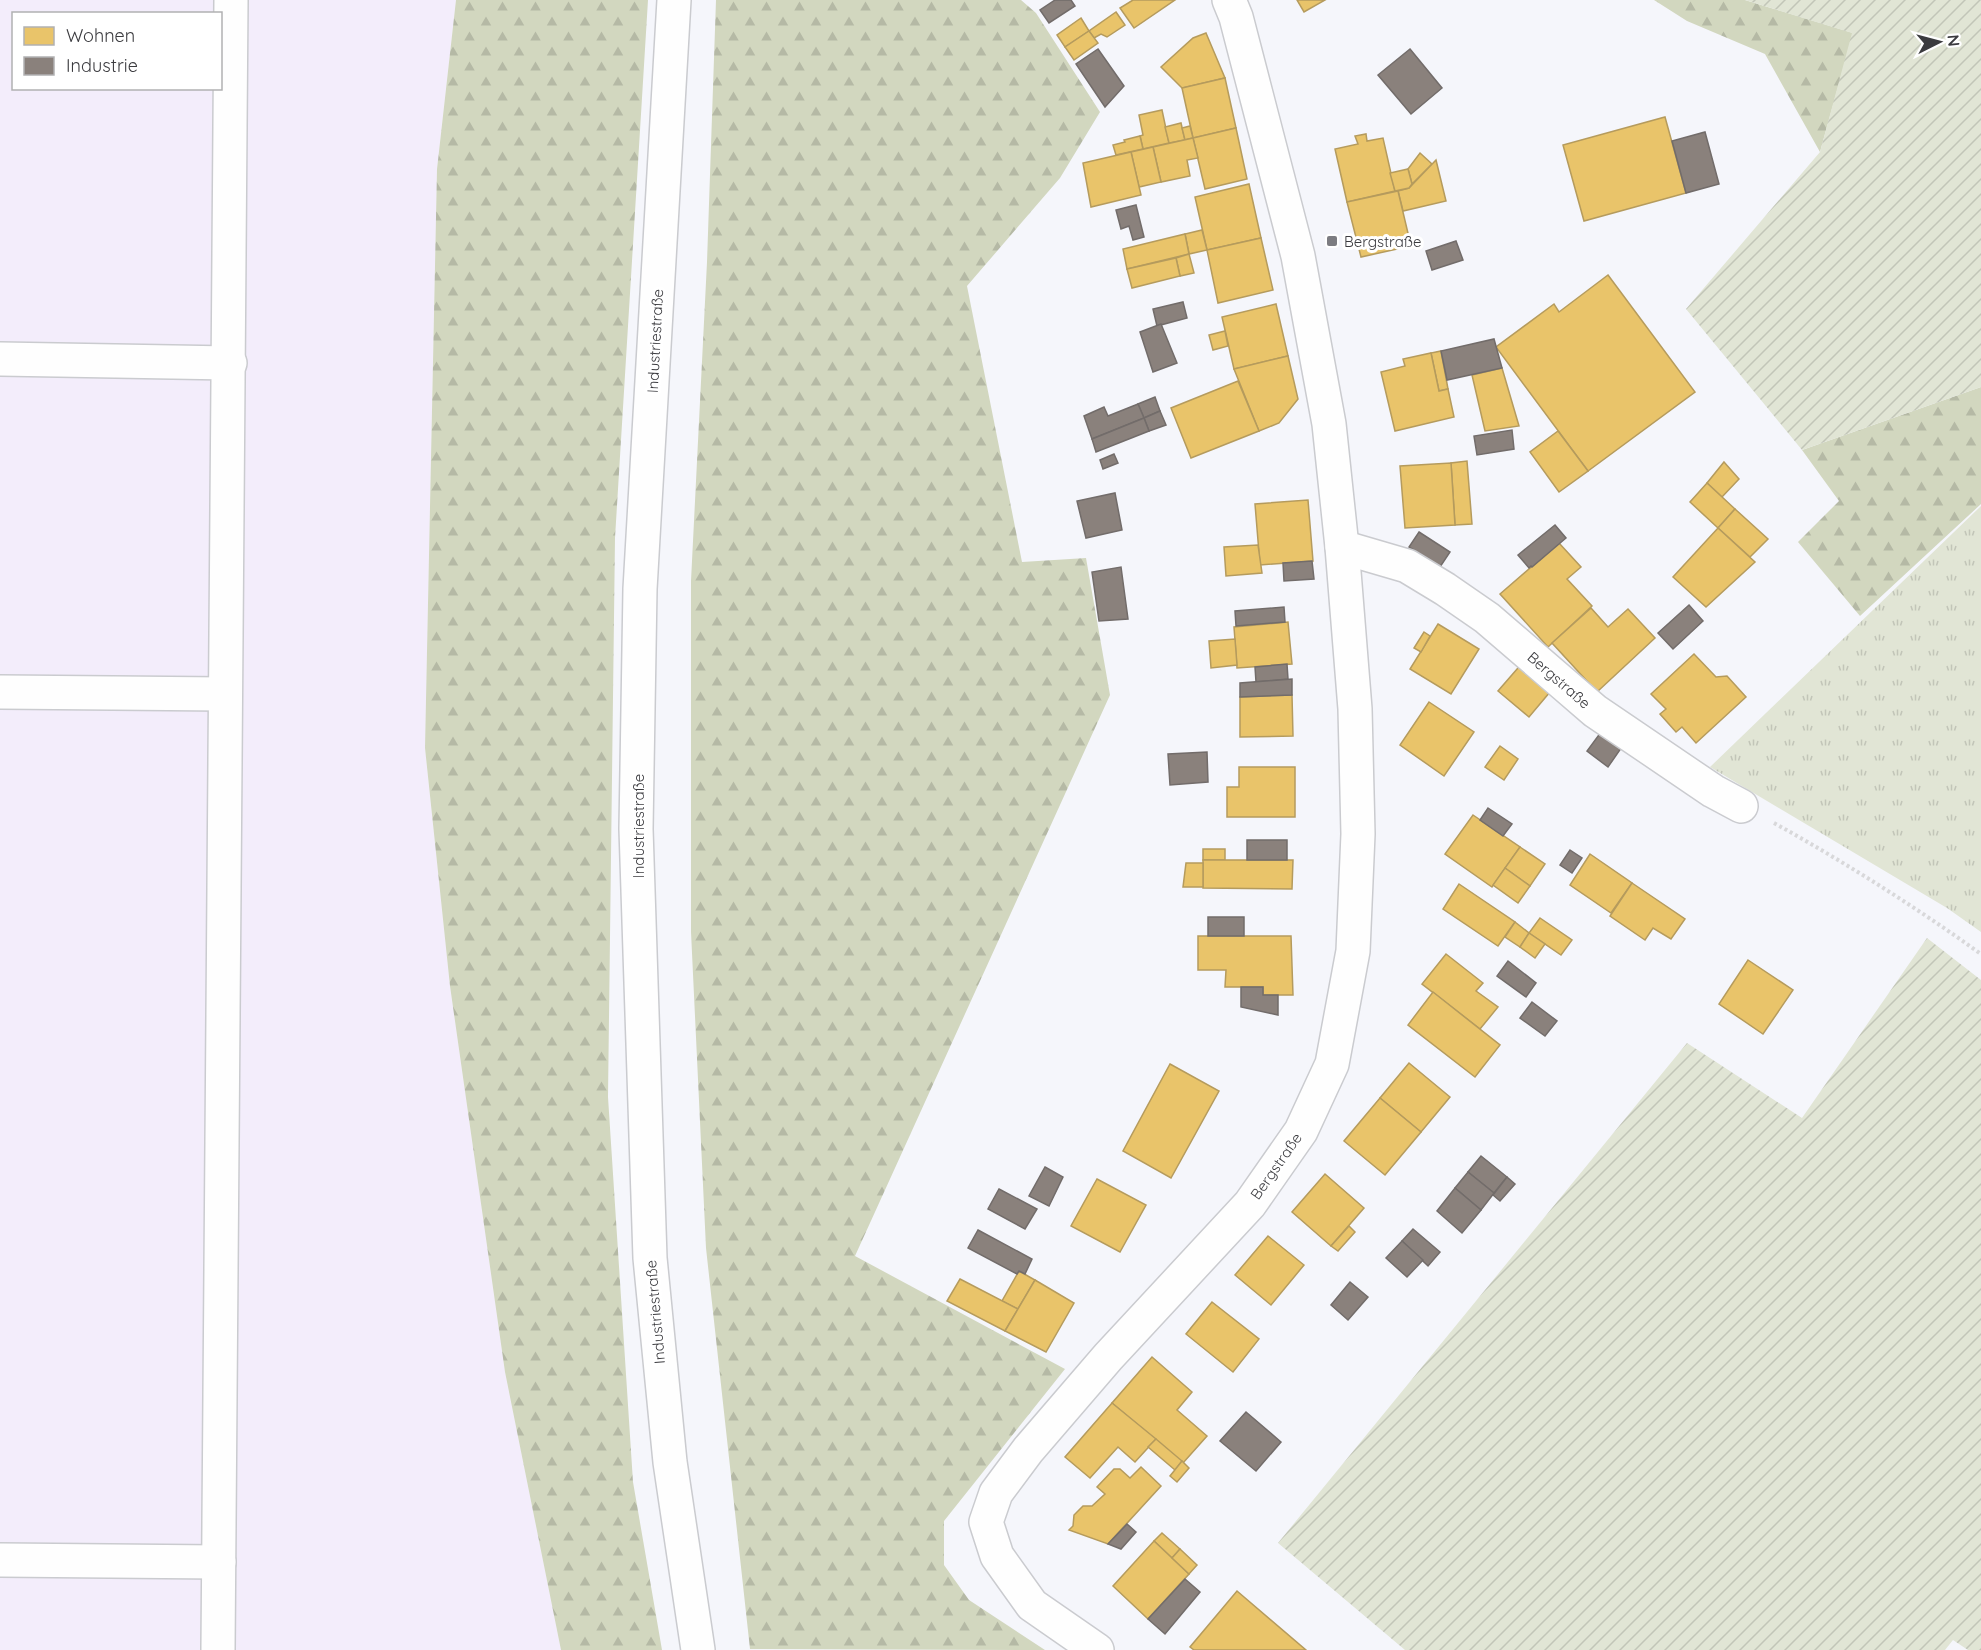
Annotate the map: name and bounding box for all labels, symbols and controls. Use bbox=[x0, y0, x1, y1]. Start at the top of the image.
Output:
legend bbox=[12, 12, 222, 90]
north arrow bbox=[1909, 12, 1969, 72]
text: Wohnen bbox=[66, 24, 135, 47]
text: N bbox=[1943, 34, 1964, 47]
text: Industrie bbox=[66, 54, 138, 77]
place label: Bergstraße bbox=[1344, 232, 1421, 251]
marker: Bergstraße bbox=[1325, 234, 1339, 248]
street label: Industriestraße bbox=[643, 288, 667, 394]
street label: Bergstraße bbox=[1524, 647, 1594, 713]
street label: Industriestraße bbox=[629, 774, 648, 878]
street label: Bergstraße bbox=[1246, 1129, 1306, 1203]
street label: Industriestraße bbox=[641, 1259, 669, 1365]

